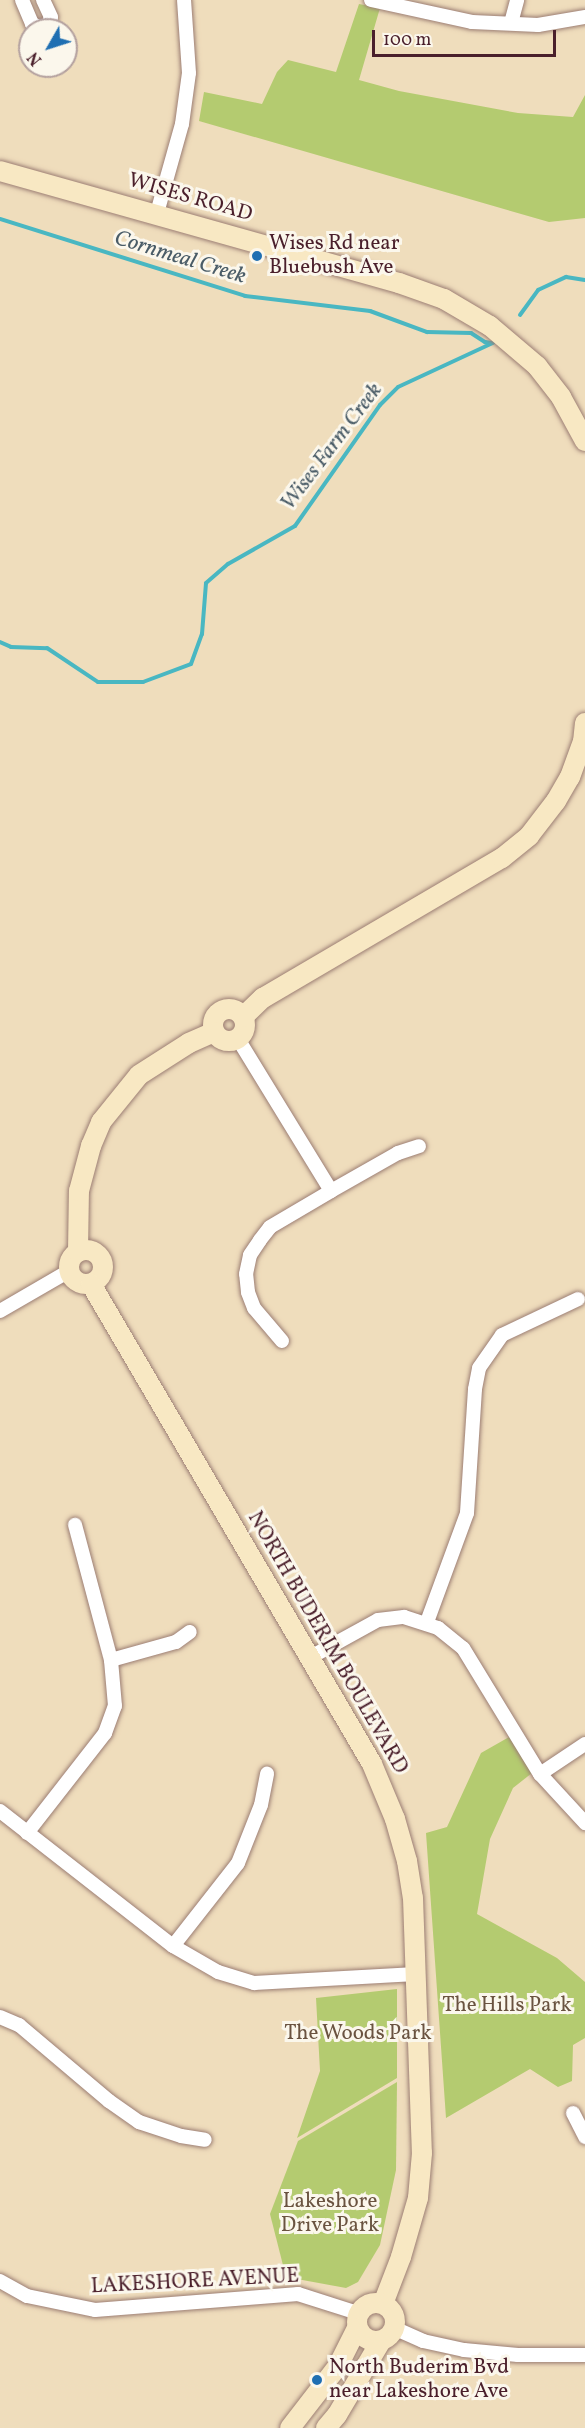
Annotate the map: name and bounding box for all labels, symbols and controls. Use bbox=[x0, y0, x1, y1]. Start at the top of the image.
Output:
north arrow bbox=[18, 18, 78, 78]
scale bar bbox=[375, 18, 560, 56]
text: 100 m bbox=[383, 28, 432, 53]
text: N bbox=[23, 47, 48, 70]
street label: WISES ROAD bbox=[125, 168, 255, 228]
water label: Cornmeal Creek bbox=[111, 225, 249, 291]
place label: Wises Rd near Bluebush Ave bbox=[269, 231, 400, 281]
marker: Wises Rd near Bluebush Ave bbox=[250, 249, 264, 263]
water label: Wises Farm Creek bbox=[276, 378, 388, 516]
street label: NORTH BUDERIM BOULEVARD bbox=[241, 1507, 413, 1779]
park label: The Hills Park bbox=[442, 1993, 572, 2019]
park label: The Woods Park bbox=[284, 2021, 432, 2047]
park label: Lakeshore Drive Park bbox=[281, 2189, 379, 2239]
street label: LAKESHORE AVENUE bbox=[90, 2264, 300, 2300]
place label: North Buderim Bvd near Lakeshore Ave bbox=[329, 2355, 509, 2405]
marker: North Buderim Bvd near Lakeshore Ave bbox=[310, 2373, 324, 2387]

